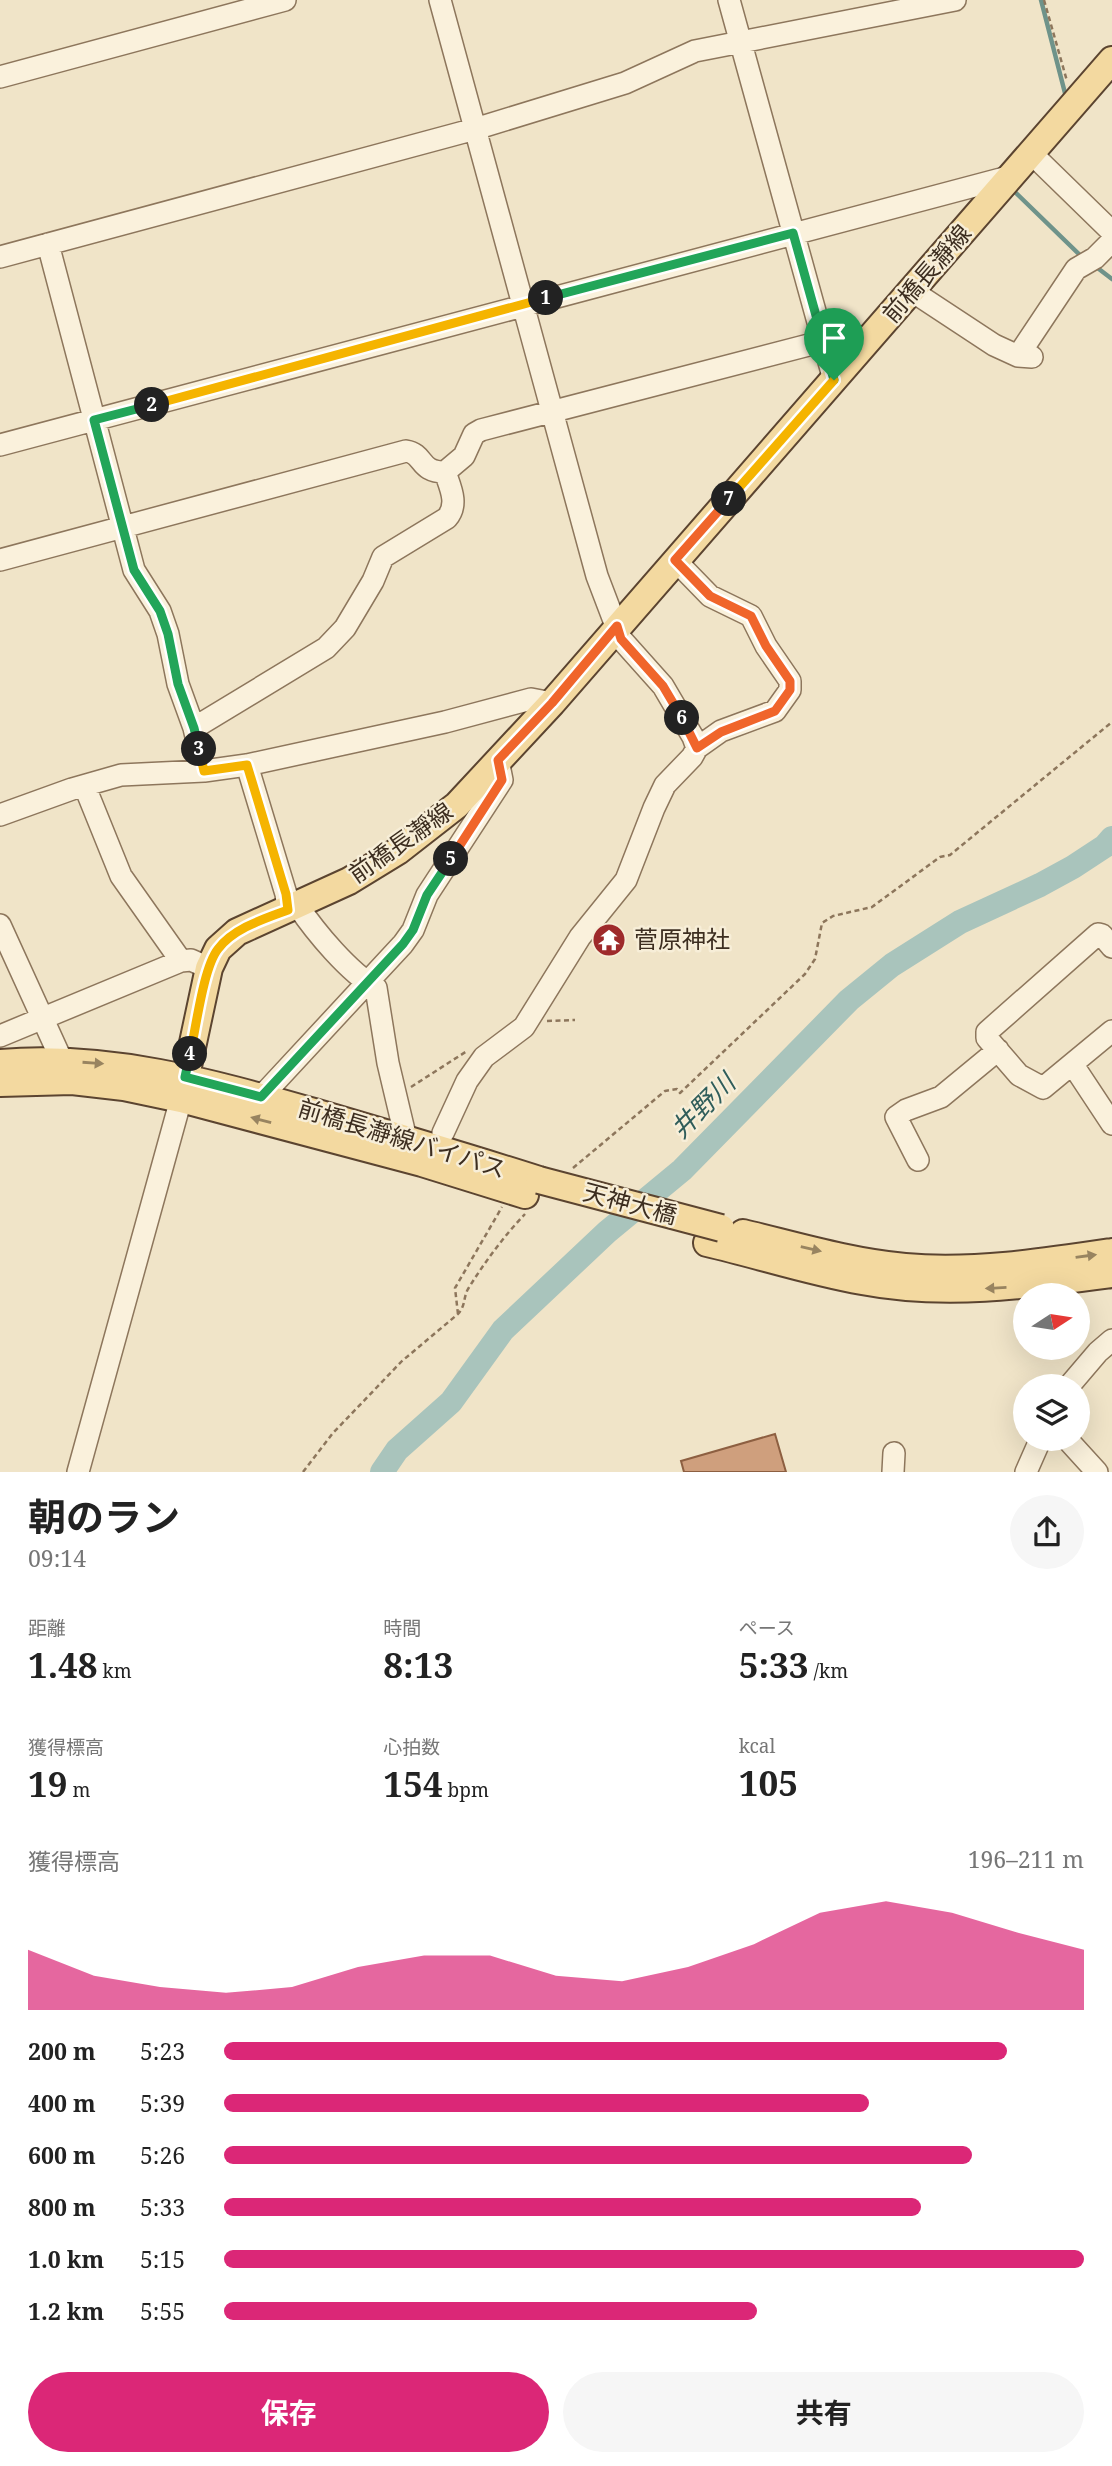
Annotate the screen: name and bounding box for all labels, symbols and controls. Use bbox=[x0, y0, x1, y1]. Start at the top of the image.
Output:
street label: 前橋長瀞線 bbox=[874, 217, 978, 329]
pin: 1 bbox=[528, 280, 564, 316]
text: 1 bbox=[540, 284, 551, 310]
pin bbox=[804, 308, 864, 380]
icon: arrive bbox=[815, 319, 853, 357]
pin: 2 bbox=[134, 388, 170, 422]
text: 2 bbox=[146, 391, 157, 417]
pin: 7 bbox=[712, 482, 746, 516]
text: 7 bbox=[723, 485, 734, 511]
pin: 6 bbox=[664, 700, 700, 736]
text: 6 bbox=[676, 704, 687, 730]
pin: 3 bbox=[182, 732, 216, 766]
text: 3 bbox=[193, 735, 204, 761]
street label: 前橋長瀞線 bbox=[342, 794, 459, 890]
pin: 5 bbox=[434, 842, 468, 876]
text: 5 bbox=[445, 845, 456, 871]
temple icon: 菅原神社 bbox=[590, 921, 628, 959]
place label: 菅原神社 bbox=[634, 922, 730, 955]
pin: 4 bbox=[172, 1036, 208, 1072]
text: 4 bbox=[184, 1040, 195, 1066]
one-way arrow bbox=[82, 1058, 104, 1069]
water label: 井野川 bbox=[662, 1063, 745, 1146]
street label: 前橋長瀞線バイパス bbox=[295, 1090, 510, 1185]
one-way arrow bbox=[250, 1114, 272, 1125]
street label: 天神大橋 bbox=[580, 1174, 681, 1231]
one-way arrow bbox=[801, 1244, 823, 1255]
one-way arrow bbox=[1075, 1250, 1097, 1261]
one-way arrow bbox=[984, 1282, 1006, 1293]
north arrow bbox=[1013, 1283, 1090, 1360]
map controls bbox=[1013, 1283, 1090, 1451]
button: layers bbox=[1013, 1374, 1090, 1451]
text: 朝のラン bbox=[28, 1490, 180, 1542]
button: share bbox=[1010, 1495, 1084, 1569]
text: 09:14 bbox=[28, 1542, 86, 1574]
text: 距離 bbox=[28, 1615, 66, 1641]
text: 時間 bbox=[383, 1615, 421, 1641]
text: ペース bbox=[739, 1615, 795, 1641]
text: 1.48 bbox=[28, 1641, 98, 1688]
text: 8:13 bbox=[383, 1641, 453, 1688]
text: 5:33 bbox=[739, 1641, 809, 1688]
text: km bbox=[98, 1658, 132, 1684]
text: /km bbox=[809, 1658, 848, 1684]
text: kcal bbox=[739, 1733, 775, 1759]
text: 獲得標高 bbox=[28, 1734, 104, 1760]
text: 心拍数 bbox=[383, 1734, 440, 1760]
text: 105 bbox=[739, 1759, 798, 1806]
text: 19 bbox=[28, 1760, 68, 1807]
text: 154 bbox=[383, 1760, 443, 1807]
text: m bbox=[68, 1777, 90, 1803]
text: bpm bbox=[443, 1777, 489, 1803]
text: 196–211 m bbox=[968, 1843, 1084, 1875]
text: 獲得標高 bbox=[28, 1845, 120, 1877]
text: 200 m bbox=[28, 2035, 96, 2067]
text: 5:23 bbox=[140, 2035, 185, 2067]
text: 400 m bbox=[28, 2087, 96, 2119]
text: 5:39 bbox=[140, 2087, 185, 2119]
text: 600 m bbox=[28, 2139, 96, 2171]
text: 5:26 bbox=[140, 2139, 185, 2171]
text: 800 m bbox=[28, 2191, 96, 2223]
text: 5:33 bbox=[140, 2191, 185, 2223]
text: 1.0 km bbox=[28, 2243, 104, 2275]
text: 5:15 bbox=[140, 2243, 185, 2275]
text: 1.2 km bbox=[28, 2295, 104, 2327]
text: 5:55 bbox=[140, 2295, 185, 2327]
button: 保存 bbox=[28, 2372, 549, 2452]
button: 共有 bbox=[563, 2372, 1084, 2452]

